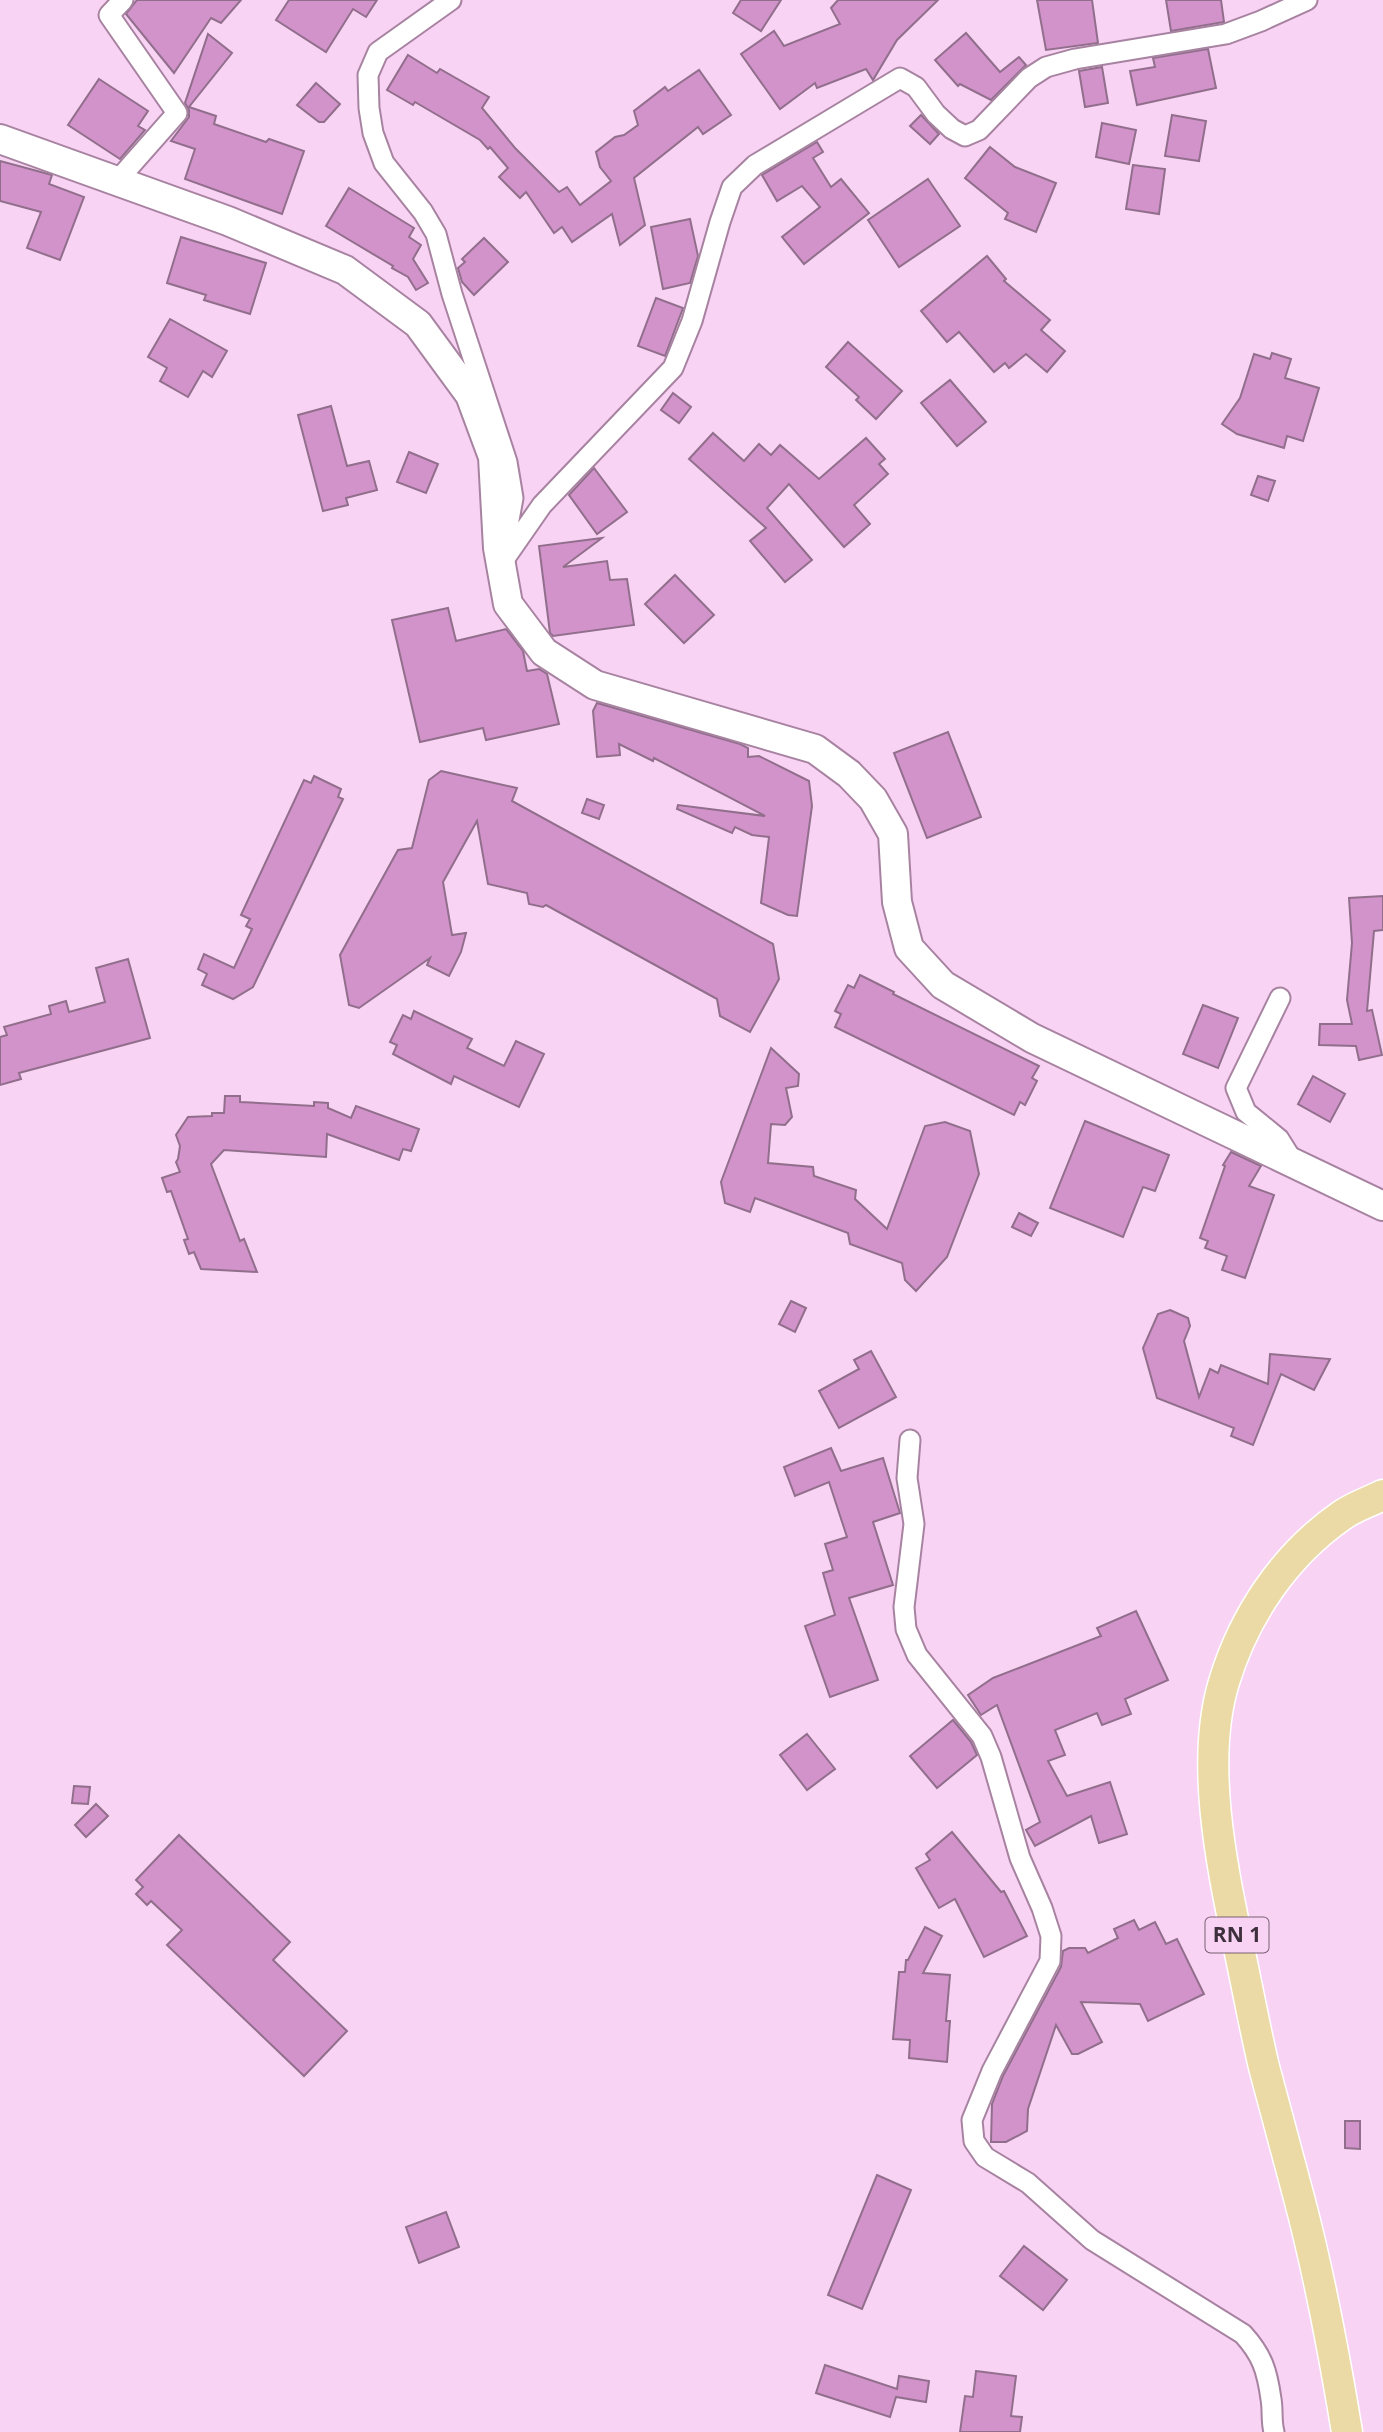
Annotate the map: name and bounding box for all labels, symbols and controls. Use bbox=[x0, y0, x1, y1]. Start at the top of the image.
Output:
road number: RN 1 bbox=[1206, 1918, 1268, 1952]

